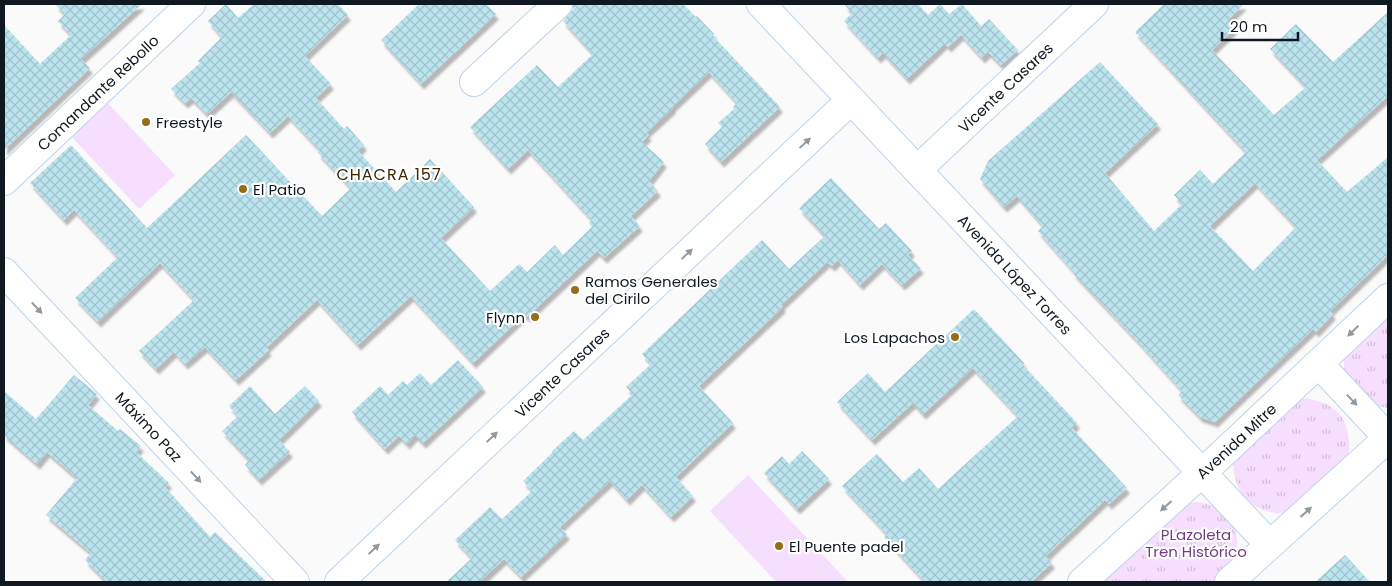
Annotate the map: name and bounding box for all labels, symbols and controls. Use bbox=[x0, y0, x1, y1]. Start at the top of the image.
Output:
scale bar bbox=[1222, 10, 1298, 42]
text: 20 m bbox=[1230, 16, 1268, 37]
street label: Comandante Rebollo bbox=[32, 30, 163, 155]
street label: Vicente Casares bbox=[953, 37, 1057, 137]
place label: Freestyle bbox=[156, 112, 222, 133]
marker: Freestyle bbox=[140, 116, 152, 128]
one-way arrow bbox=[799, 137, 811, 149]
district label: CHACRA 157 bbox=[336, 163, 442, 186]
place label: El Patio bbox=[253, 179, 306, 200]
marker: El Patio bbox=[237, 183, 249, 195]
street label: Avenida López Torres bbox=[953, 209, 1077, 339]
one-way arrow bbox=[681, 248, 693, 260]
place label: Ramos Generales del Cirilo bbox=[585, 271, 718, 309]
marker: Ramos Generales del Cirilo bbox=[569, 284, 581, 296]
one-way arrow bbox=[31, 301, 43, 313]
place label: Flynn bbox=[486, 307, 525, 328]
marker: Flynn bbox=[529, 311, 541, 323]
street label: Vicente Casares bbox=[510, 322, 614, 422]
one-way arrow bbox=[1347, 325, 1359, 337]
place label: Los Lapachos bbox=[844, 327, 945, 348]
marker: Los Lapachos bbox=[949, 331, 961, 343]
street label: Máximo Paz bbox=[111, 387, 187, 466]
one-way arrow bbox=[1346, 393, 1358, 405]
street label: Avenida Mitre bbox=[1191, 398, 1281, 483]
one-way arrow bbox=[486, 431, 498, 443]
one-way arrow bbox=[190, 471, 202, 483]
one-way arrow bbox=[1160, 500, 1172, 512]
one-way arrow bbox=[1299, 506, 1311, 518]
park label: PLazoleta Tren Histórico bbox=[1145, 524, 1247, 562]
place label: El Puente padel bbox=[789, 536, 904, 557]
marker: El Puente padel bbox=[773, 540, 785, 552]
one-way arrow bbox=[368, 543, 380, 555]

